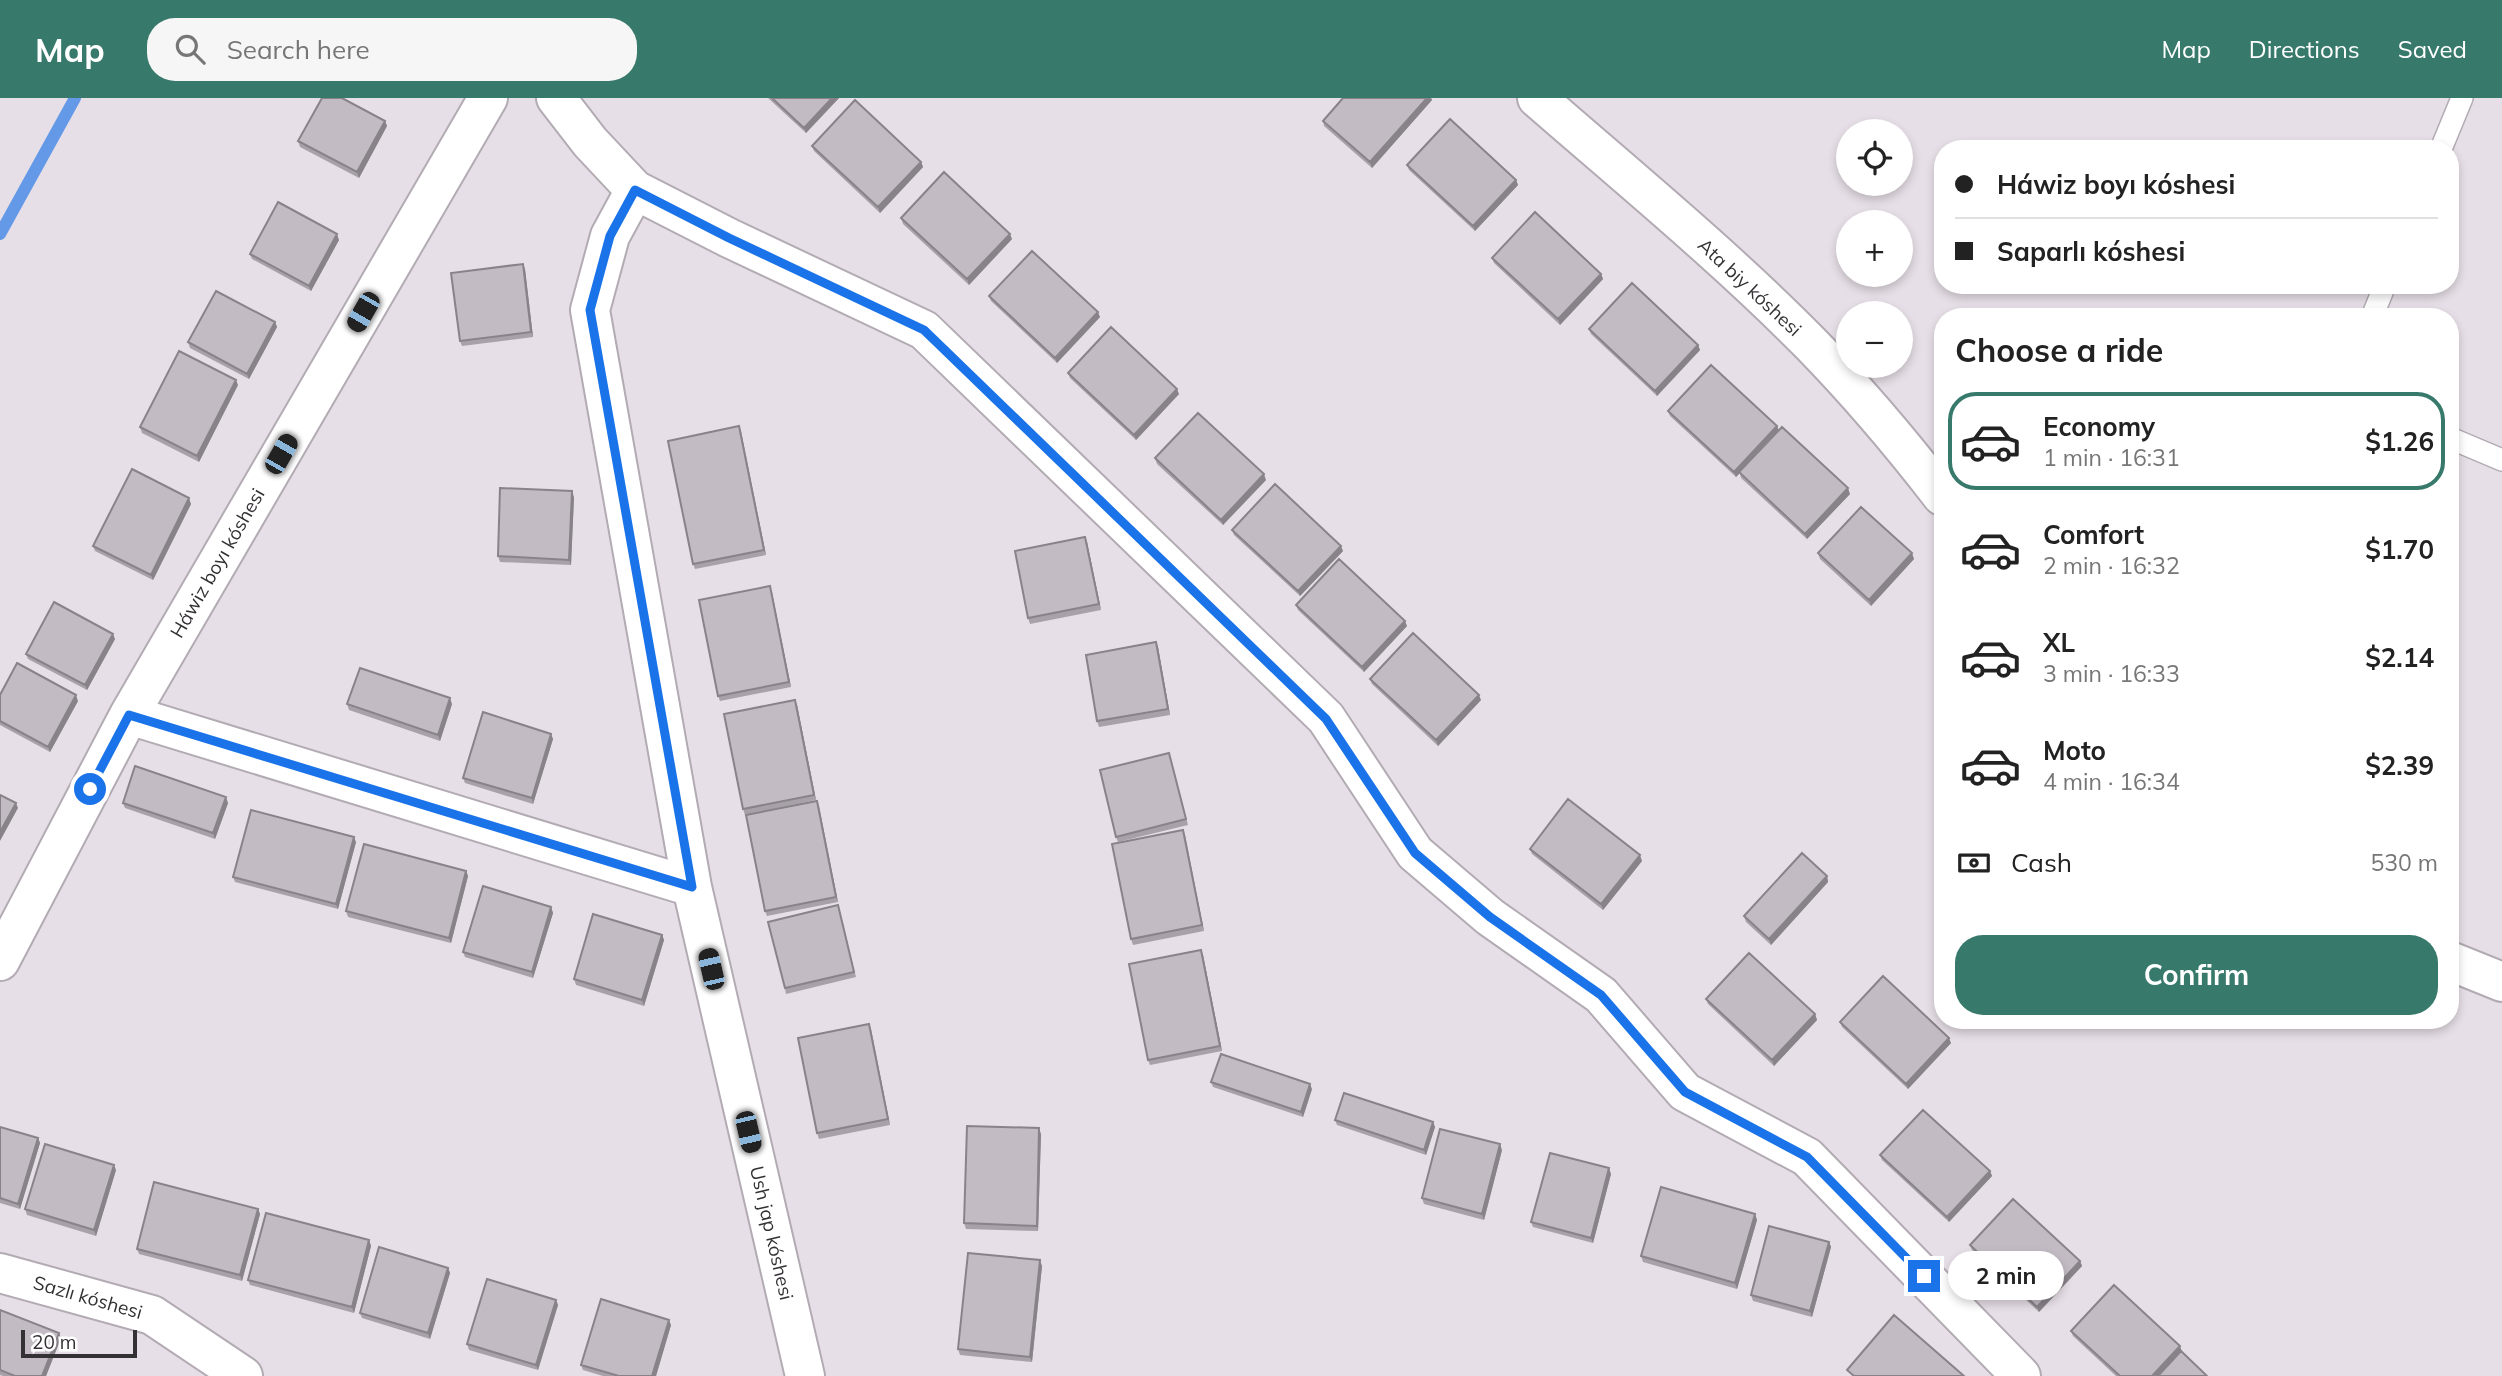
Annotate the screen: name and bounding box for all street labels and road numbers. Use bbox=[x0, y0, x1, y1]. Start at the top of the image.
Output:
street label: Ata biy kóshesi bbox=[1693, 233, 1807, 341]
street label: Háwiz boyı kóshesi bbox=[164, 484, 270, 642]
street label: Ush jap kóshesi bbox=[745, 1164, 799, 1302]
street label: Sazlı kóshesi bbox=[31, 1270, 145, 1324]

